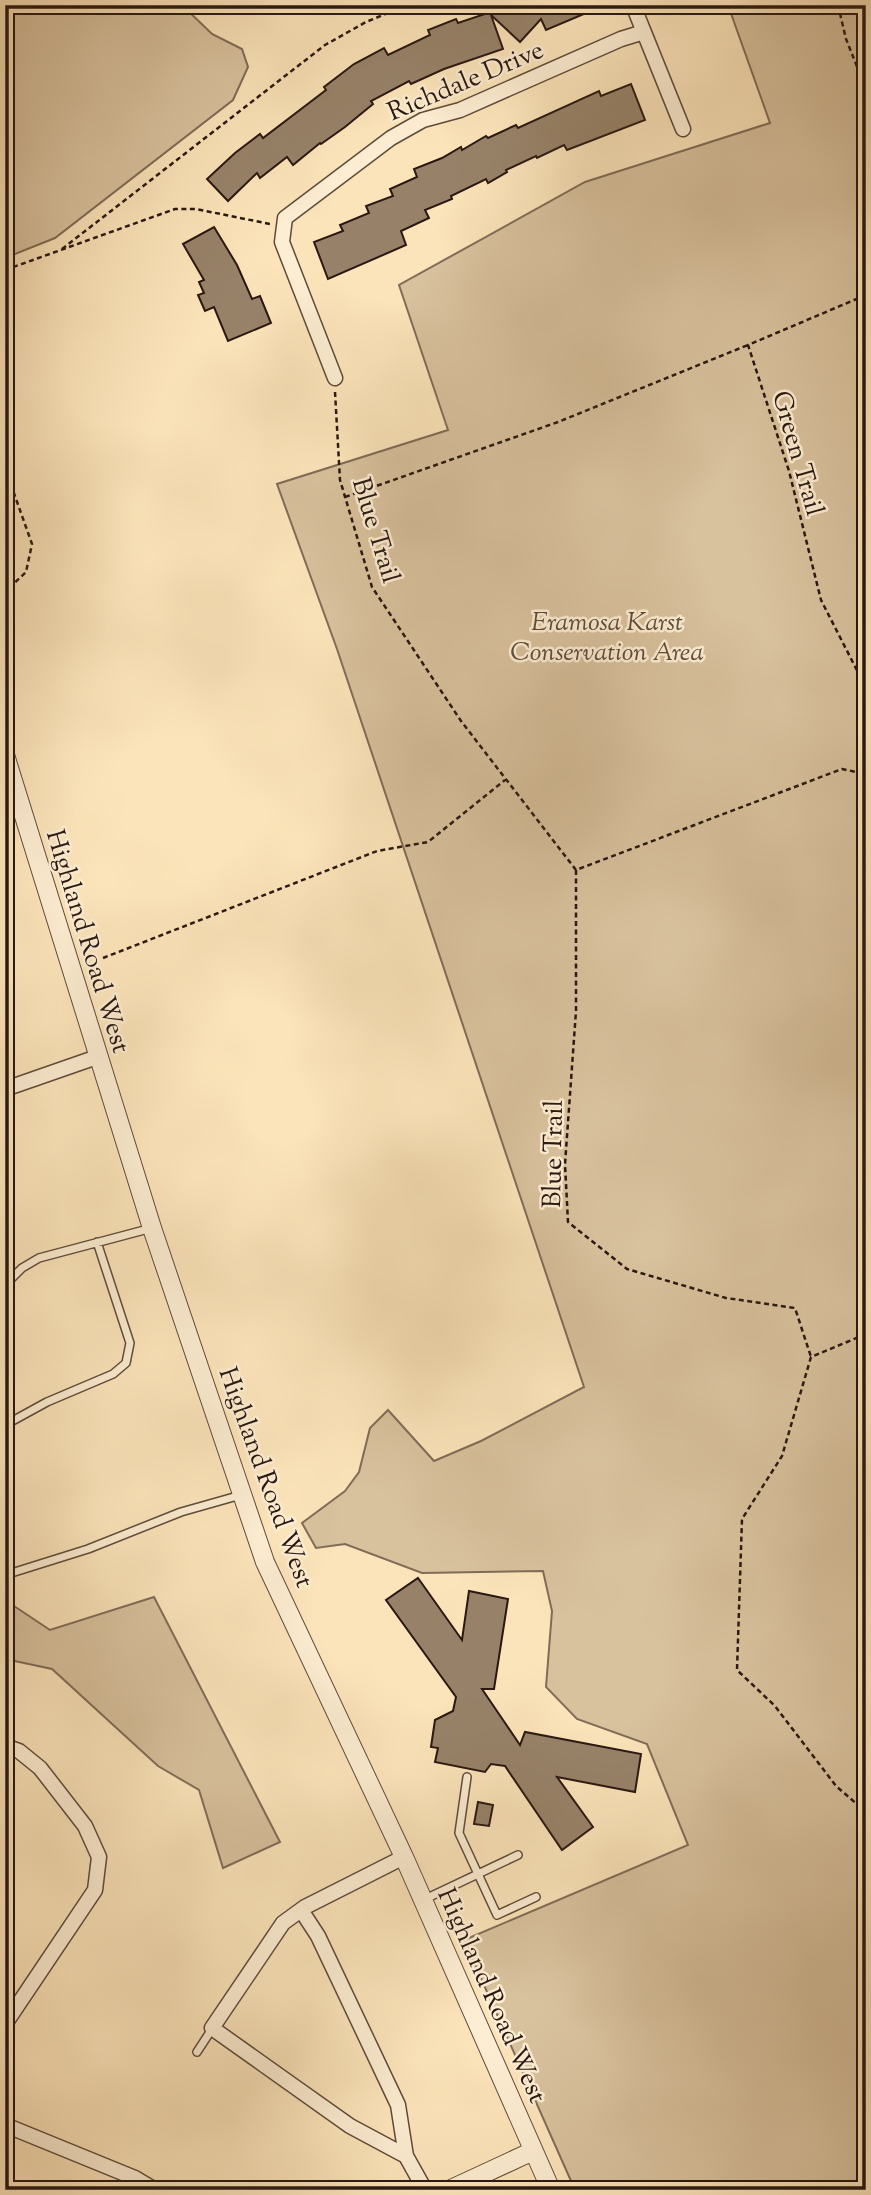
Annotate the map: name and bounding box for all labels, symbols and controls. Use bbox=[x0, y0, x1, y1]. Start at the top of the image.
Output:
street label: Richdale Drive bbox=[382, 33, 550, 132]
street label: Green Trail bbox=[761, 387, 832, 521]
street label: Blue Trail bbox=[341, 474, 408, 588]
park label: Eramosa Karst Conservation Area bbox=[510, 605, 704, 672]
street label: Highland Road West bbox=[35, 825, 138, 1058]
street label: Blue Trail bbox=[535, 1100, 574, 1208]
street label: Highland Road West bbox=[208, 1363, 322, 1593]
street label: Highland Road West bbox=[427, 1883, 555, 2110]

